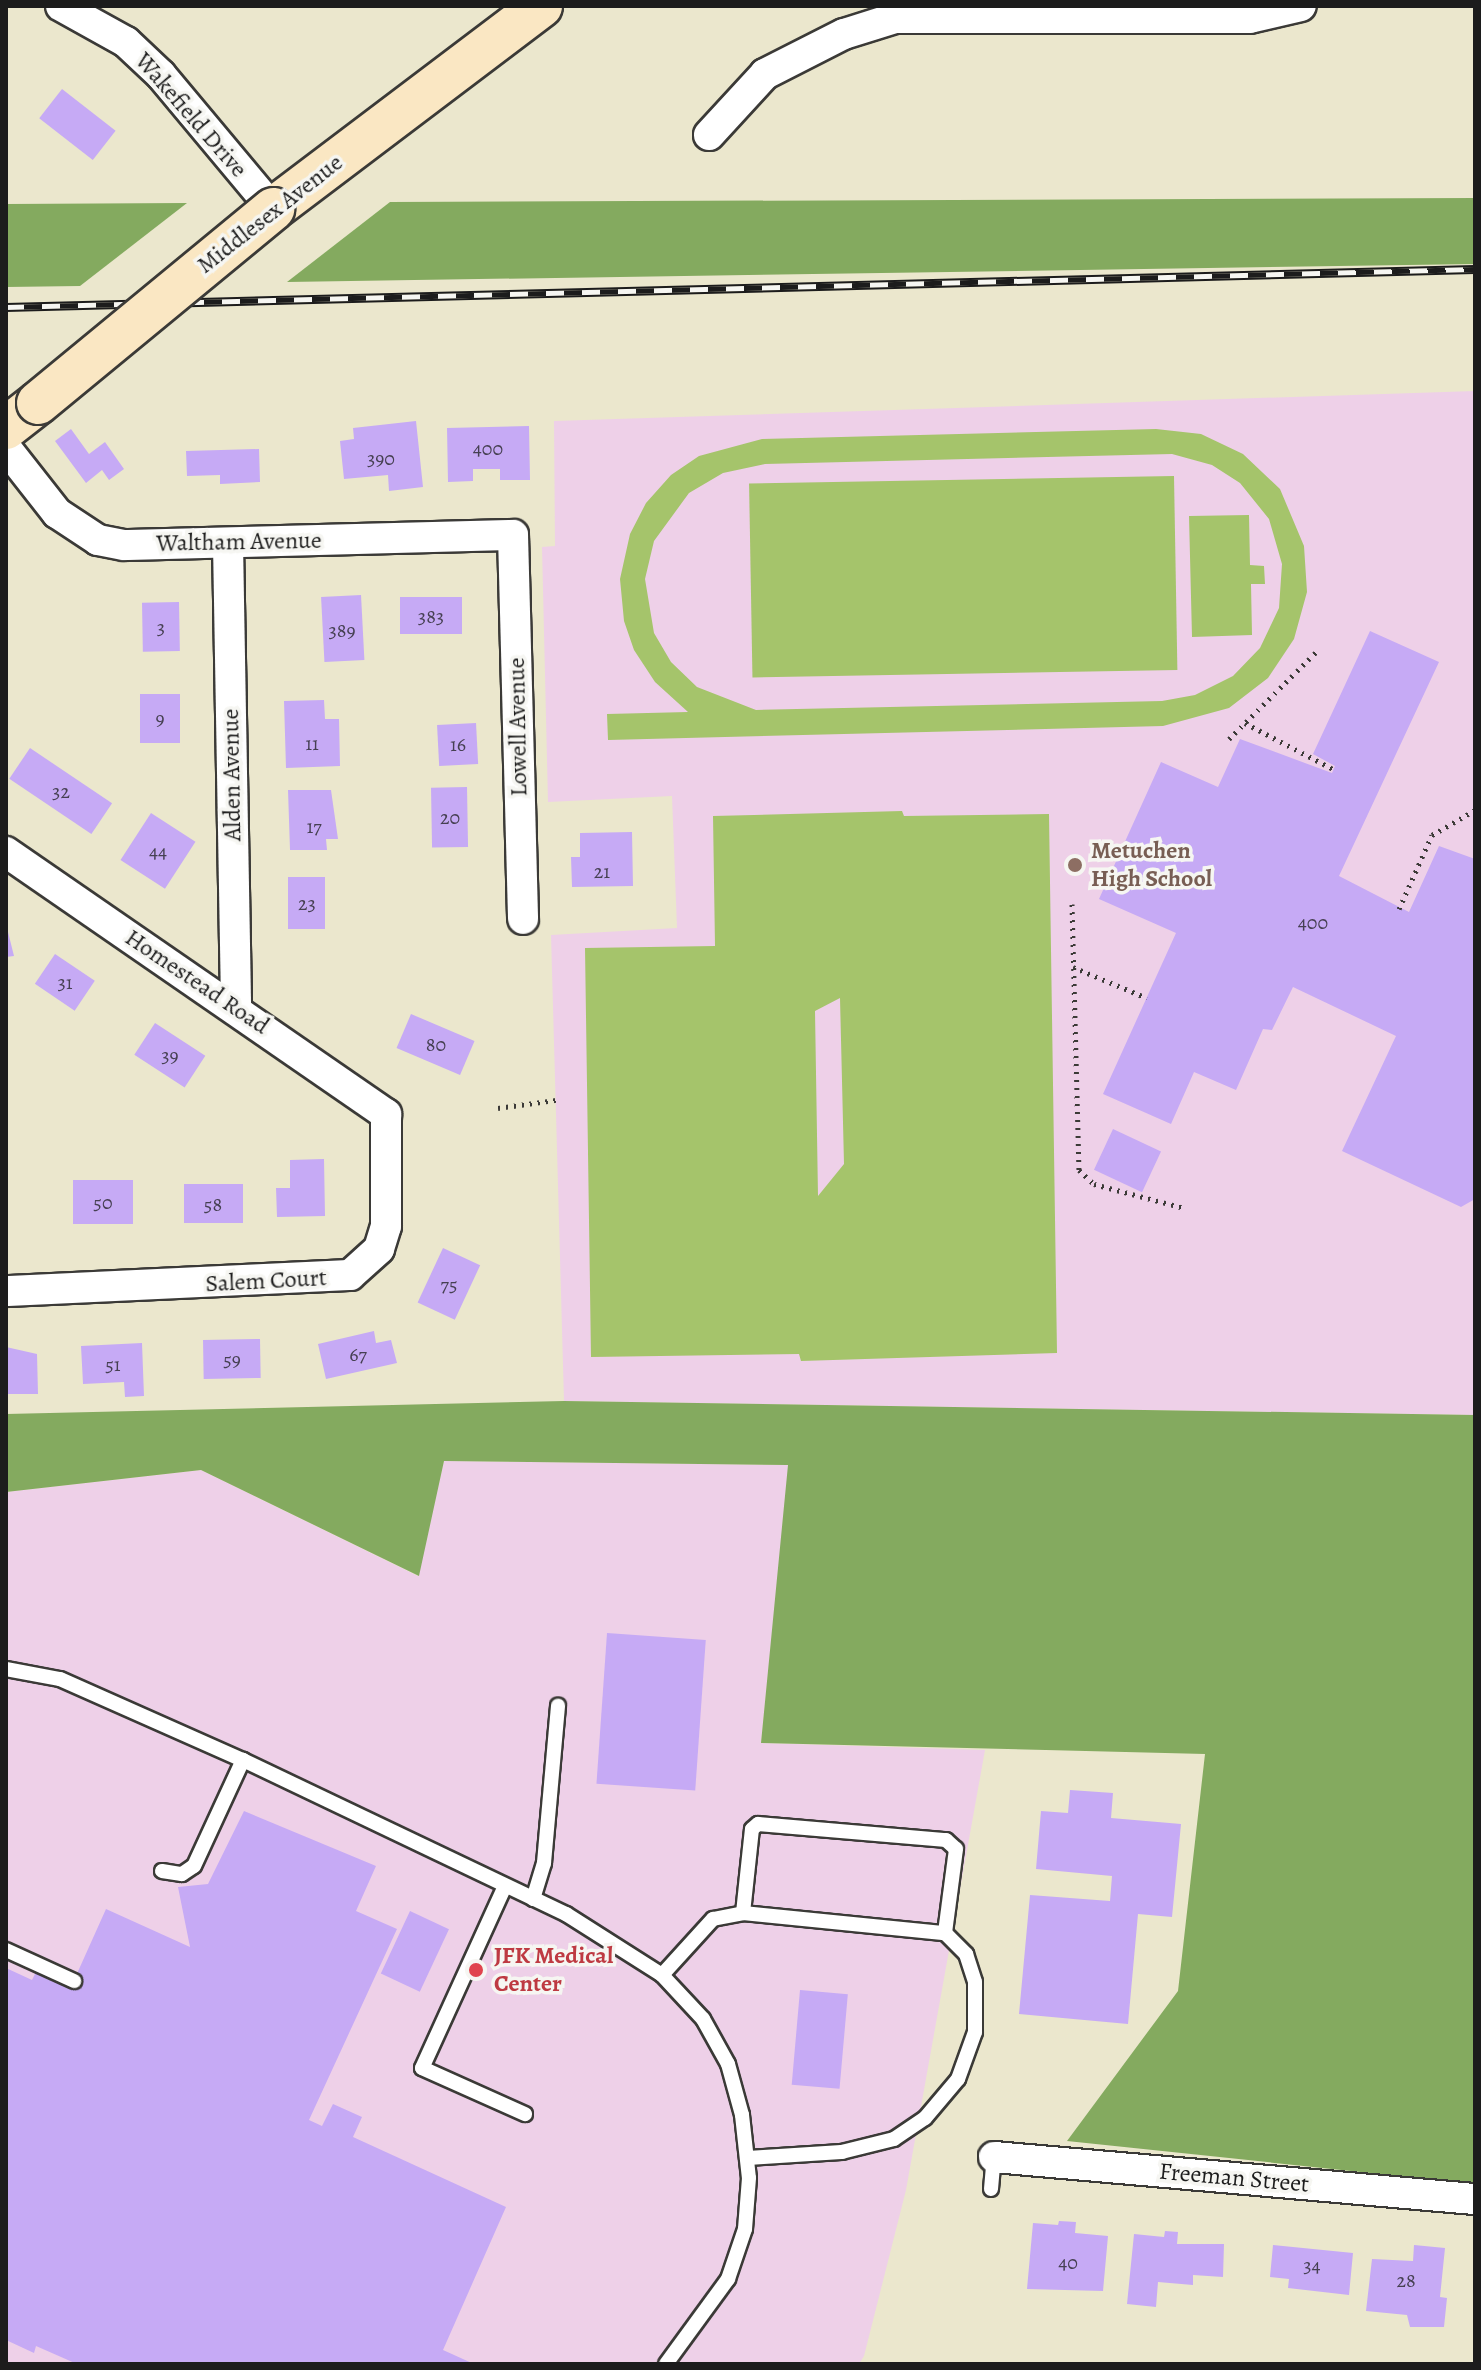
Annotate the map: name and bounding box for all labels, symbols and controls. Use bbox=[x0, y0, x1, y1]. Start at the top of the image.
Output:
street label: Wakefield Drive bbox=[129, 47, 253, 183]
street label: Middlesex Avenue bbox=[191, 148, 349, 280]
house number: 400 bbox=[473, 436, 503, 460]
house number: 390 bbox=[367, 446, 395, 470]
street label: Waltham Avenue bbox=[156, 526, 322, 558]
house number: 383 bbox=[418, 604, 444, 628]
house number: 3 bbox=[157, 615, 165, 639]
house number: 389 bbox=[328, 618, 356, 642]
street label: Lowell Avenue bbox=[502, 657, 534, 797]
house number: 9 bbox=[155, 706, 165, 730]
street label: Alden Avenue bbox=[216, 709, 248, 841]
house number: 11 bbox=[305, 731, 319, 755]
house number: 16 bbox=[450, 732, 466, 756]
house number: 32 bbox=[52, 779, 70, 803]
house number: 20 bbox=[440, 805, 460, 829]
house number: 17 bbox=[306, 814, 322, 838]
place label: Metuchen High School bbox=[1091, 837, 1212, 893]
house number: 44 bbox=[149, 839, 167, 863]
marker: Metuchen High School bbox=[1066, 856, 1084, 874]
house number: 21 bbox=[594, 859, 610, 883]
house number: 23 bbox=[298, 891, 316, 915]
house number: 400 bbox=[1298, 910, 1328, 934]
street label: Homestead Road bbox=[120, 923, 274, 1041]
house number: 31 bbox=[57, 970, 73, 994]
house number: 80 bbox=[426, 1032, 446, 1056]
house number: 39 bbox=[161, 1043, 179, 1067]
house number: 50 bbox=[93, 1190, 113, 1214]
house number: 58 bbox=[204, 1192, 222, 1216]
street label: Salem Court bbox=[205, 1263, 327, 1299]
house number: 75 bbox=[441, 1272, 457, 1296]
house number: 67 bbox=[349, 1342, 367, 1366]
house number: 59 bbox=[223, 1347, 241, 1371]
house number: 51 bbox=[105, 1352, 121, 1376]
place label: JFK Medical Center bbox=[494, 1942, 613, 1998]
marker: JFK Medical Center bbox=[465, 1959, 487, 1981]
street label: Freeman Street bbox=[1158, 2157, 1310, 2199]
house number: 40 bbox=[1058, 2250, 1078, 2274]
house number: 34 bbox=[1303, 2253, 1321, 2277]
house number: 28 bbox=[1396, 2268, 1416, 2292]

